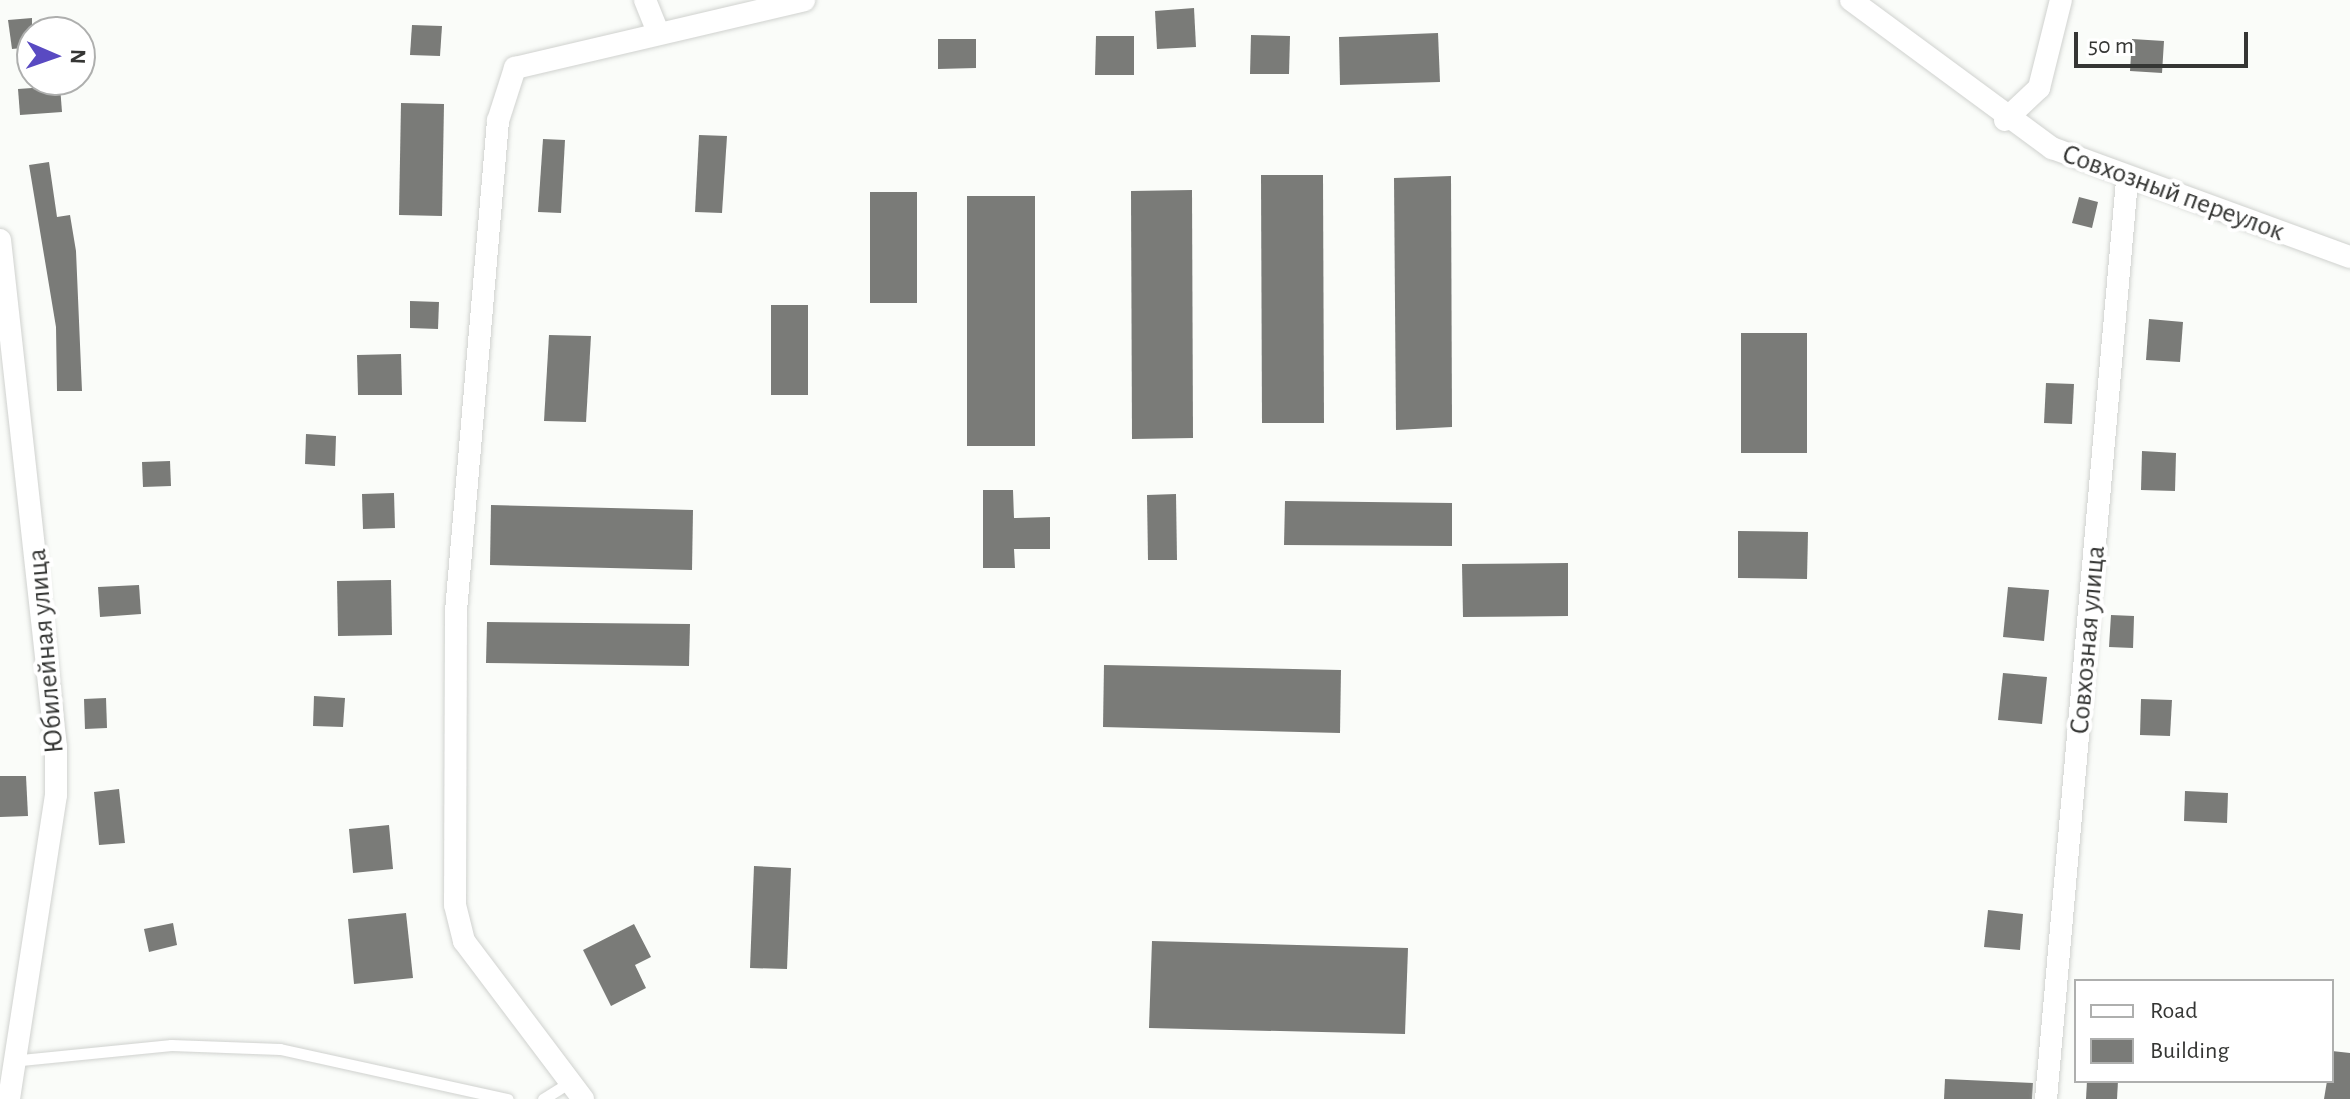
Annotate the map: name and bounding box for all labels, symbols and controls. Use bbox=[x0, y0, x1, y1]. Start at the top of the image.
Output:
north arrow bbox=[16, 16, 96, 96]
scale bar bbox=[2078, 16, 2252, 66]
text: 50 m bbox=[2088, 34, 2134, 58]
text: N bbox=[67, 49, 89, 65]
street label: Совхозный переулок bbox=[2057, 137, 2289, 249]
street label: Совхозная улица bbox=[2063, 544, 2113, 736]
street label: Юбилейная улица bbox=[20, 547, 72, 755]
legend bbox=[2074, 979, 2334, 1083]
text: Road bbox=[2150, 999, 2198, 1023]
text: Building bbox=[2150, 1039, 2229, 1063]

